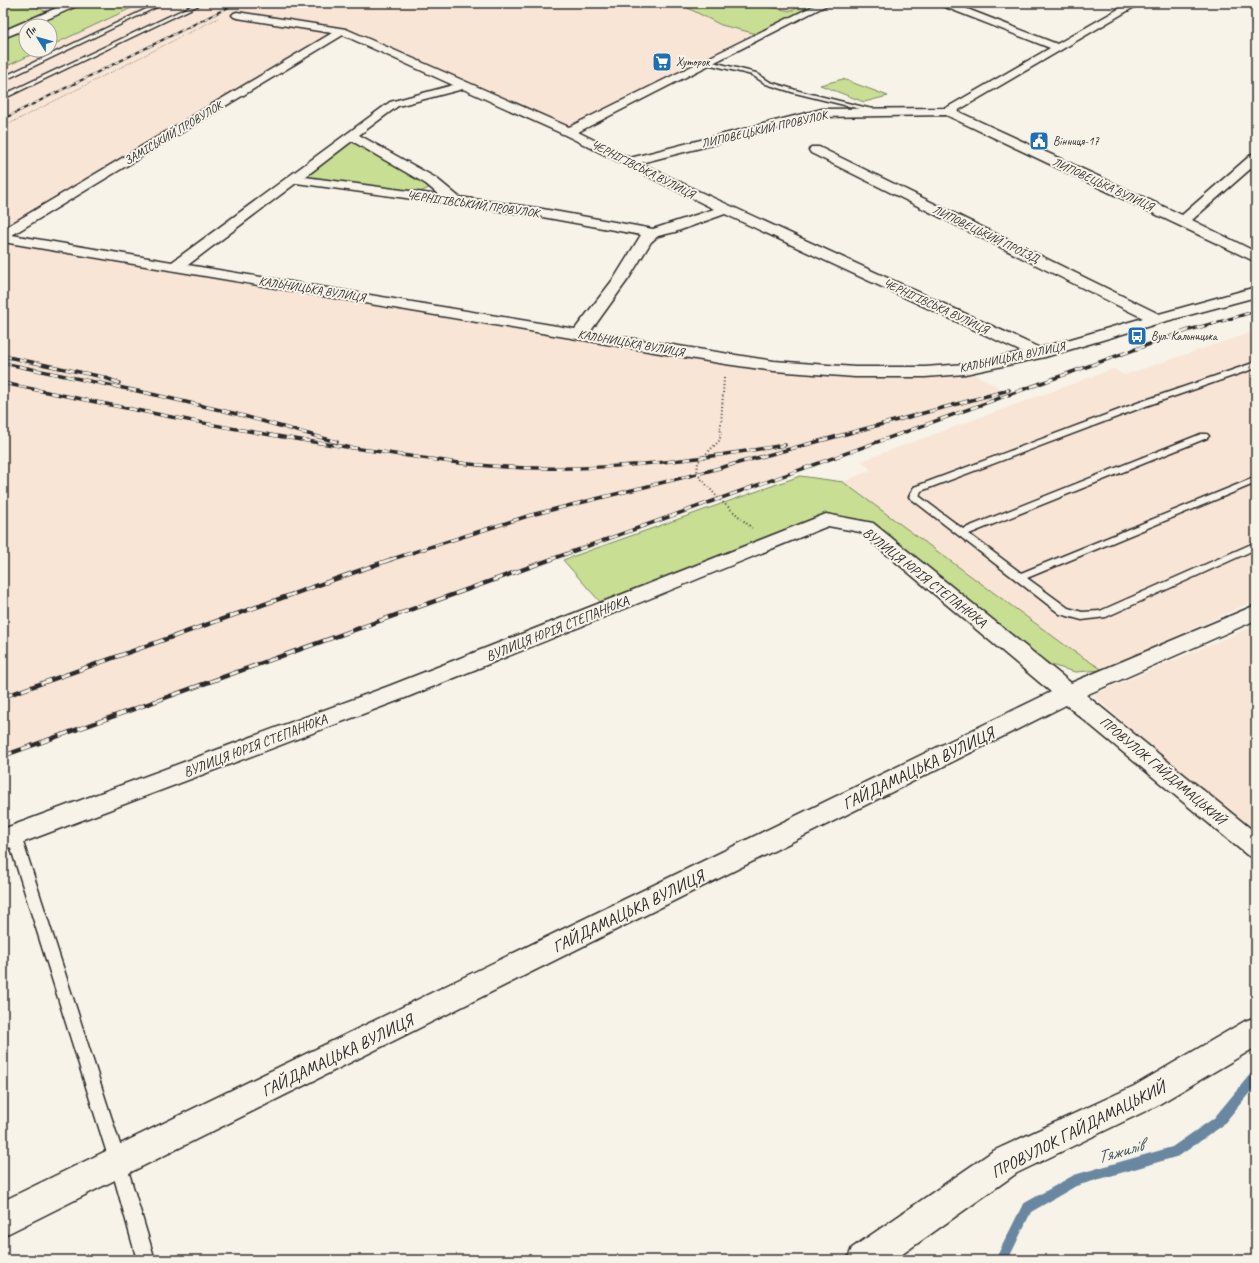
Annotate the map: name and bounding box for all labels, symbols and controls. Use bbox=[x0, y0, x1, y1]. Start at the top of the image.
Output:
north arrow bbox=[18, 18, 58, 58]
text: Пн bbox=[21, 22, 40, 41]
supermarket icon: Хуторок bbox=[651, 51, 673, 73]
place label: Хуторок bbox=[676, 54, 711, 70]
street label: ЗАМІСЬКИЙ ПРОВУЛОК bbox=[121, 96, 227, 169]
street label: ЛИПОВЕЦЬКИЙ ПРОВУЛОК bbox=[700, 106, 830, 151]
public building icon: Вінниця-17 bbox=[1028, 130, 1050, 152]
place label: Вінниця-17 bbox=[1053, 133, 1100, 149]
street label: ЧЕРНІГІВСЬКА ВУЛИЦЯ bbox=[589, 136, 700, 203]
street label: ЛИПОВЕЦЬКА ВУЛИЦЯ bbox=[1050, 154, 1158, 215]
street label: ЧЕРНІГІВСЬКИЙ ПРОВУЛОК bbox=[406, 187, 542, 221]
street label: ЛИПОВЕЦЬКИЙ ПРОЇЗД bbox=[930, 201, 1043, 267]
street label: КАЛЬНИЦЬКА ВУЛИЦЯ bbox=[258, 273, 368, 306]
street label: ЧЕРНІГІВСЬКА ВУЛИЦЯ bbox=[881, 275, 993, 338]
bus stop icon: Вул. Кальницька bbox=[1126, 325, 1148, 347]
street label: КАЛЬНИЦЬКА ВУЛИЦЯ bbox=[577, 326, 687, 361]
place label: Вул. Кальницька bbox=[1151, 328, 1218, 344]
street label: КАЛЬНИЦЬКА ВУЛИЦЯ bbox=[958, 338, 1068, 376]
street label: ВУЛИЦЯ ЮРІЯ СТЕПАНЮКА bbox=[860, 524, 991, 632]
street label: ВУЛИЦЯ ЮРІЯ СТЕПАНЮКА bbox=[483, 592, 632, 665]
street label: ВУЛИЦЯ ЮРІЯ СТЕПАНЮКА bbox=[181, 710, 330, 781]
street label: ПРОВУЛОК ГАЙДАМАЦЬКИЙ bbox=[1096, 713, 1231, 829]
street label: ГАЙДАМАЦЬКА ВУЛИЦЯ bbox=[839, 721, 1000, 814]
street label: ГАЙДАМАЦЬКА ВУЛИЦЯ bbox=[549, 864, 710, 957]
street label: ГАЙДАМАЦЬКА ВУЛИЦЯ bbox=[258, 1008, 419, 1101]
street label: ПРОВУЛОК ГАЙДАМАЦЬКИЙ bbox=[988, 1075, 1172, 1183]
water label: Тяжилів bbox=[1094, 1132, 1153, 1168]

